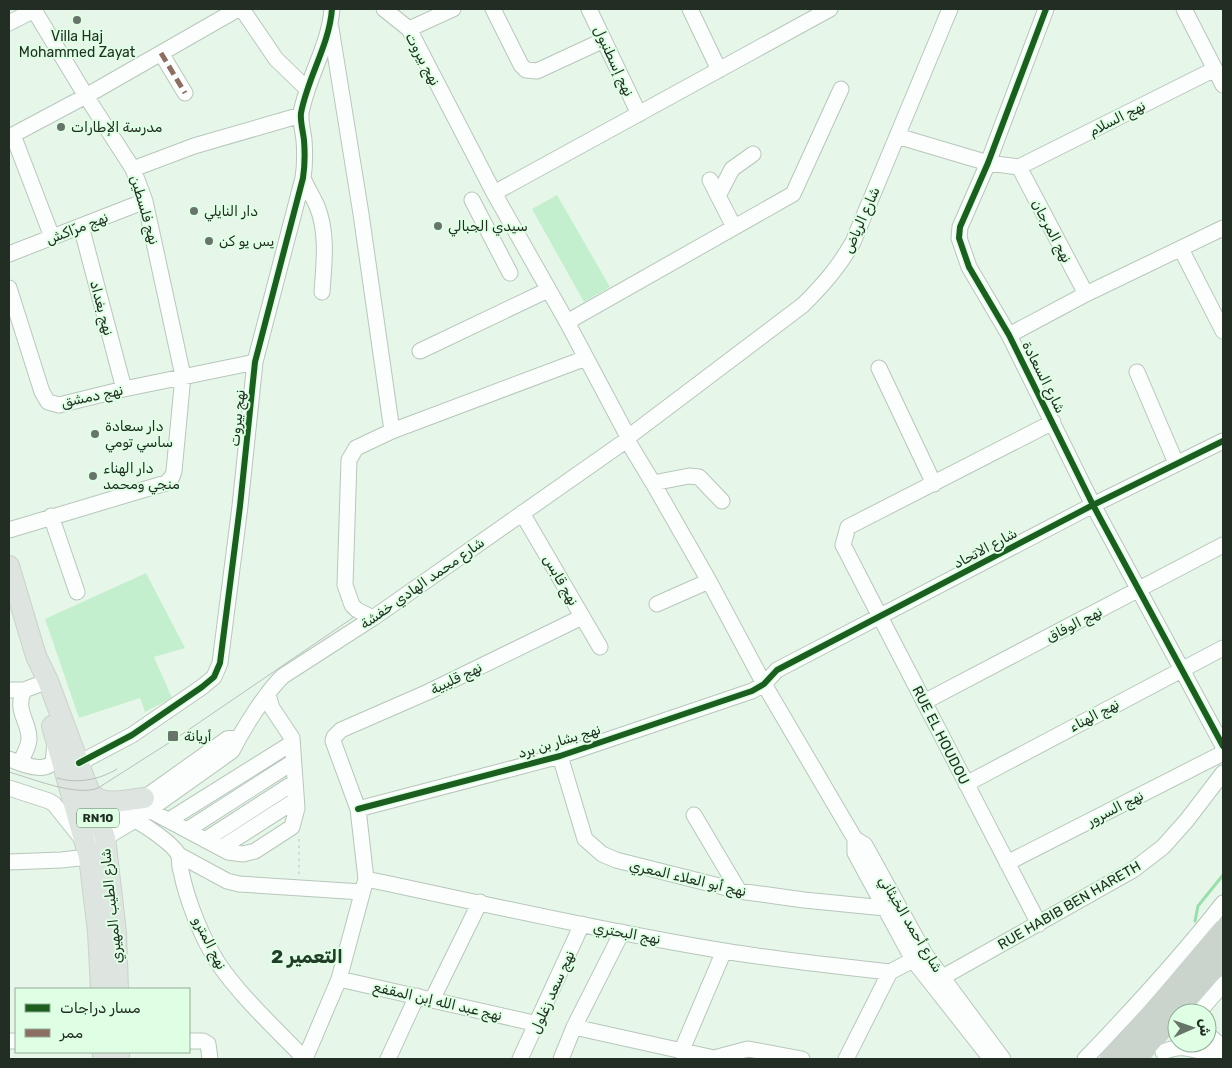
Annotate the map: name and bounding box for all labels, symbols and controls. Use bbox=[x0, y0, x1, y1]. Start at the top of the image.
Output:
marker: Villa Haj Mohammed Zayat bbox=[71, 14, 83, 26]
street label: نهج إسطنبول bbox=[588, 23, 637, 100]
place label: Villa Haj Mohammed Zayat bbox=[19, 28, 136, 61]
street label: نهج بيروت bbox=[400, 30, 444, 90]
street label: نهج السلام bbox=[1086, 97, 1149, 142]
place label: مدرسة الإطارات bbox=[71, 119, 163, 136]
marker: مدرسة الإطارات bbox=[55, 121, 67, 133]
street label: نهج فلسطين bbox=[125, 173, 163, 247]
street label: شارع الرياض bbox=[839, 184, 885, 257]
street label: نهج المرجان bbox=[1026, 197, 1075, 267]
place label: دار النايلي bbox=[204, 203, 258, 222]
marker: دار النايلي bbox=[188, 205, 200, 217]
street label: نهج مرّاكش bbox=[44, 209, 111, 250]
place label: سيدي الجبالي bbox=[448, 218, 528, 237]
marker: سيدي الجبالي bbox=[432, 220, 444, 232]
place label: يس يو كن bbox=[219, 233, 274, 250]
marker: يس يو كن bbox=[203, 235, 215, 247]
street label: نهج بغداد bbox=[84, 279, 117, 338]
street label: شارع السعادة bbox=[1016, 338, 1069, 417]
street label: نهج دمشق bbox=[60, 382, 125, 413]
street label: نهج بيروت bbox=[226, 389, 251, 448]
place label: دار سعادة ساسي تومي bbox=[105, 418, 173, 453]
marker: دار سعادة ساسي تومي bbox=[89, 428, 101, 440]
place label: دار الهناء منجي ومحمد bbox=[103, 460, 180, 495]
marker: دار الهناء منجي ومحمد bbox=[87, 470, 99, 482]
street label: شارع الاتحاد bbox=[950, 525, 1021, 574]
street label: شارع محمد الهادي خفشة bbox=[357, 534, 489, 634]
street label: نهج قابس bbox=[537, 552, 582, 610]
street label: نهج الوفاق bbox=[1043, 603, 1106, 648]
street label: نهج قليبية bbox=[427, 659, 486, 700]
street label: RUE EL HOUDOU bbox=[908, 683, 973, 787]
street label: نهج الهناء bbox=[1066, 695, 1123, 738]
street label: نهج بشار بن برد bbox=[516, 721, 603, 764]
place label: أريانة bbox=[184, 728, 212, 745]
marker: أريانة bbox=[166, 729, 180, 743]
street label: نهج السرور bbox=[1083, 787, 1147, 832]
road number: RN10 bbox=[77, 808, 119, 828]
street label: شارع الطيب المهيري bbox=[97, 847, 128, 964]
street label: نهج أبو العلاء المعري bbox=[627, 857, 748, 902]
street label: RUE HABIB BEN HARETH bbox=[995, 857, 1144, 953]
street label: شارع أحمد الخبثاني bbox=[873, 873, 946, 977]
street label: نهج المترو bbox=[187, 914, 230, 973]
street label: نهج البحتري bbox=[591, 919, 662, 950]
district label: التعمير 2 bbox=[271, 945, 343, 968]
street label: نهج سعد زغلول bbox=[527, 948, 580, 1037]
street label: نهج عبد الله إبن المقفع bbox=[371, 978, 504, 1027]
legend bbox=[15, 988, 190, 1053]
text: مسار دراجات bbox=[60, 999, 141, 1017]
north arrow bbox=[1167, 1003, 1217, 1053]
text: ش bbox=[1196, 1018, 1213, 1037]
text: ممر bbox=[59, 1024, 83, 1042]

